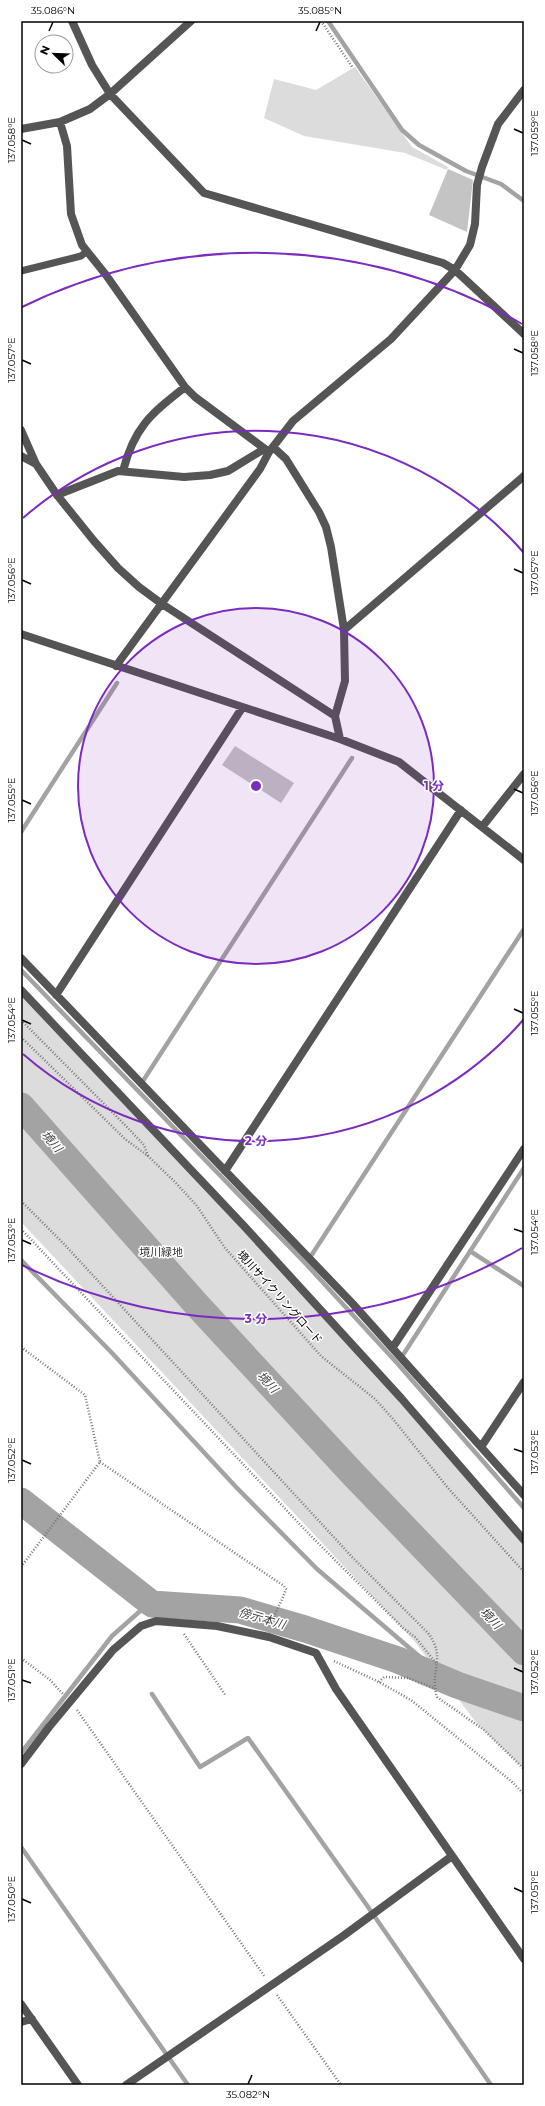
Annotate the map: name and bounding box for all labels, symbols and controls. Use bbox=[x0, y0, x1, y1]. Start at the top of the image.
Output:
text: 35.086°N bbox=[31, 4, 75, 17]
text: 35.085°N bbox=[298, 4, 342, 17]
north arrow bbox=[34, 34, 74, 74]
text: N bbox=[37, 43, 53, 57]
text: 137.059°E bbox=[528, 110, 541, 156]
text: 137.058°E bbox=[5, 117, 18, 163]
text: 137.058°E bbox=[528, 330, 541, 376]
text: 137.057°E bbox=[5, 337, 18, 383]
text: 137.057°E bbox=[528, 550, 541, 596]
text: 137.056°E bbox=[5, 557, 18, 603]
text: 137.056°E bbox=[528, 770, 541, 816]
text: 137.055°E bbox=[5, 777, 18, 823]
text: 1 分 bbox=[424, 778, 444, 793]
centre of rings bbox=[249, 779, 263, 793]
text: 137.055°E bbox=[528, 990, 541, 1036]
text: 137.054°E bbox=[5, 997, 18, 1043]
water label: 境川 bbox=[38, 1127, 67, 1156]
text: 2 分 bbox=[245, 1133, 267, 1148]
text: 137.054°E bbox=[528, 1209, 541, 1255]
text: 137.053°E bbox=[5, 1217, 18, 1263]
park label: 境川緑地 bbox=[139, 1245, 183, 1259]
street label: 境川サイクリングロード bbox=[234, 1247, 326, 1347]
text: 3 分 bbox=[244, 1311, 267, 1326]
water label: 境川 bbox=[254, 1368, 283, 1397]
text: 137.053°E bbox=[528, 1429, 541, 1475]
text: 137.052°E bbox=[5, 1437, 18, 1483]
water label: 傍示本川 bbox=[237, 1604, 289, 1632]
water label: 境川 bbox=[477, 1604, 506, 1633]
text: 137.052°E bbox=[528, 1649, 541, 1695]
text: 137.051°E bbox=[5, 1658, 18, 1702]
text: 137.051°E bbox=[528, 1870, 541, 1914]
text: 137.050°E bbox=[5, 1876, 18, 1922]
text: 35.082°N bbox=[226, 2088, 270, 2101]

